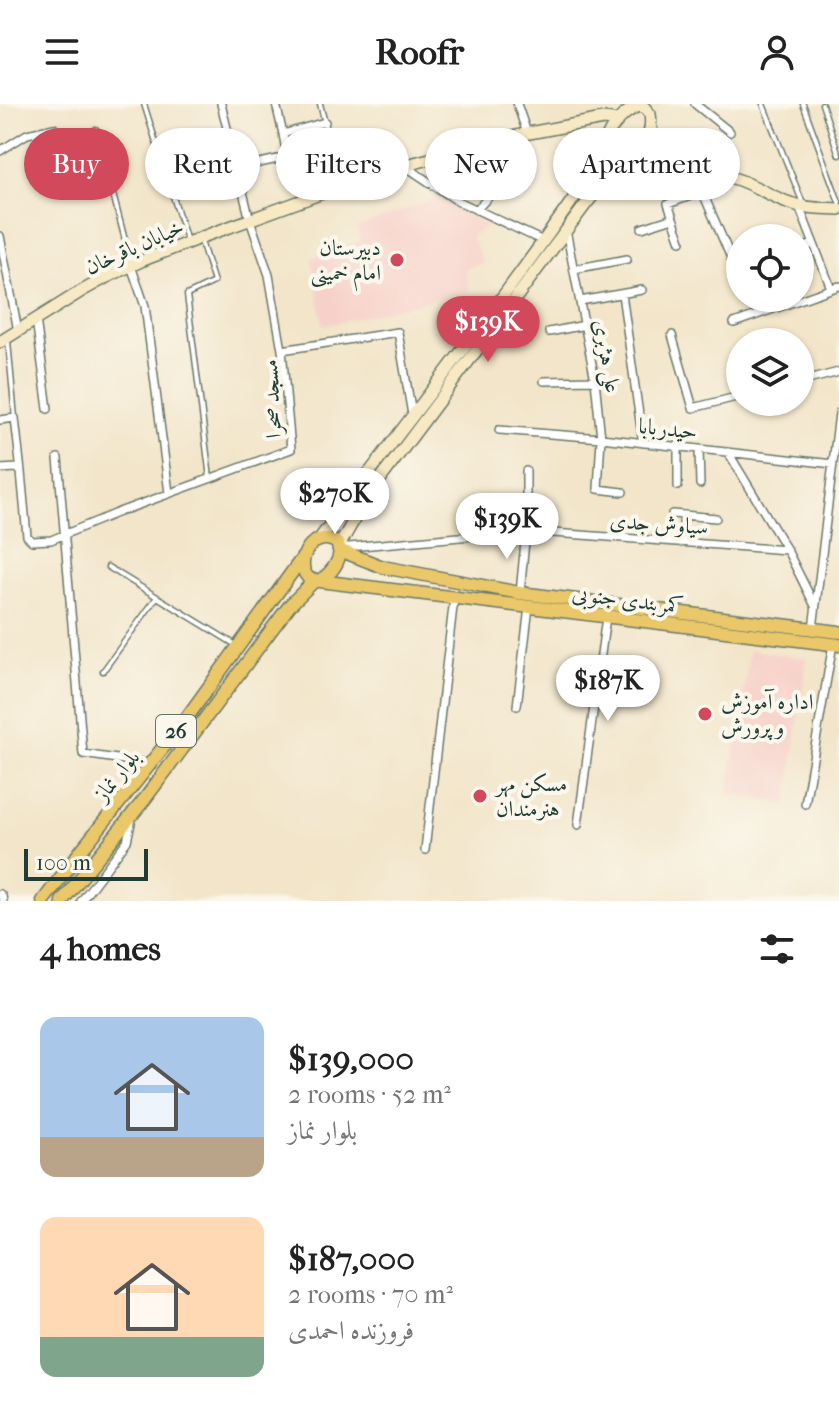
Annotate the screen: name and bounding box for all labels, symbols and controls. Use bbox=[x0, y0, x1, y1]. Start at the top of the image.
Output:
icon: menu bbox=[40, 30, 84, 74]
icon: person bbox=[755, 30, 799, 74]
text: Roofr bbox=[375, 31, 464, 73]
chip: Buy bbox=[24, 128, 129, 200]
chip: Rent bbox=[145, 128, 260, 200]
chip: Filters bbox=[276, 128, 409, 200]
chip: New bbox=[425, 128, 537, 200]
chip: Apartment bbox=[553, 128, 740, 200]
street label: خیابان باقرخان bbox=[81, 214, 188, 281]
map controls bbox=[726, 224, 814, 416]
button: locate bbox=[726, 224, 814, 312]
place label: دبیرستان امام خمینی bbox=[311, 235, 381, 292]
marker: دبیرستان امام خمینی bbox=[388, 251, 406, 269]
pin: $139K bbox=[432, 296, 544, 364]
text: $139K bbox=[455, 306, 521, 337]
street label: علی هژبری bbox=[585, 317, 626, 396]
button: layers bbox=[726, 328, 814, 416]
street label: مسجد صحرا bbox=[257, 359, 288, 439]
street label: حیدربابا bbox=[637, 413, 699, 445]
pin: $270K bbox=[279, 468, 391, 536]
text: $270K bbox=[298, 478, 372, 509]
pin: $139K bbox=[451, 493, 563, 561]
text: $139K bbox=[474, 503, 540, 534]
street label: سیاوش جدی bbox=[609, 508, 709, 540]
street label: کمربندی جنوبی bbox=[570, 580, 685, 623]
pin: $187K bbox=[552, 655, 664, 723]
text: $187K bbox=[574, 665, 642, 696]
place label: اداره آموزش و پرورش bbox=[721, 688, 814, 741]
marker: اداره آموزش و پرورش bbox=[696, 705, 714, 723]
road number: 26 bbox=[156, 715, 196, 747]
street label: بلوار نماز bbox=[87, 745, 145, 808]
place label: مسکن مهر هنرمندان bbox=[494, 771, 567, 822]
marker: مسکن مهر هنرمندان bbox=[471, 787, 489, 805]
scale bar bbox=[24, 845, 148, 881]
text: 100 m bbox=[36, 850, 91, 876]
icon: filters bbox=[755, 927, 799, 971]
text: 4 homes bbox=[40, 929, 161, 969]
text: $139,000 bbox=[288, 1039, 414, 1079]
icon: home bbox=[104, 1049, 200, 1145]
text: 2 rooms · 52 m² bbox=[288, 1079, 451, 1110]
text: بلوار نماز bbox=[288, 1115, 357, 1146]
text: $187,000 bbox=[288, 1239, 415, 1279]
icon: home bbox=[104, 1249, 200, 1345]
text: 2 rooms · 70 m² bbox=[288, 1279, 453, 1310]
text: فروزنده احمدی bbox=[288, 1315, 414, 1346]

